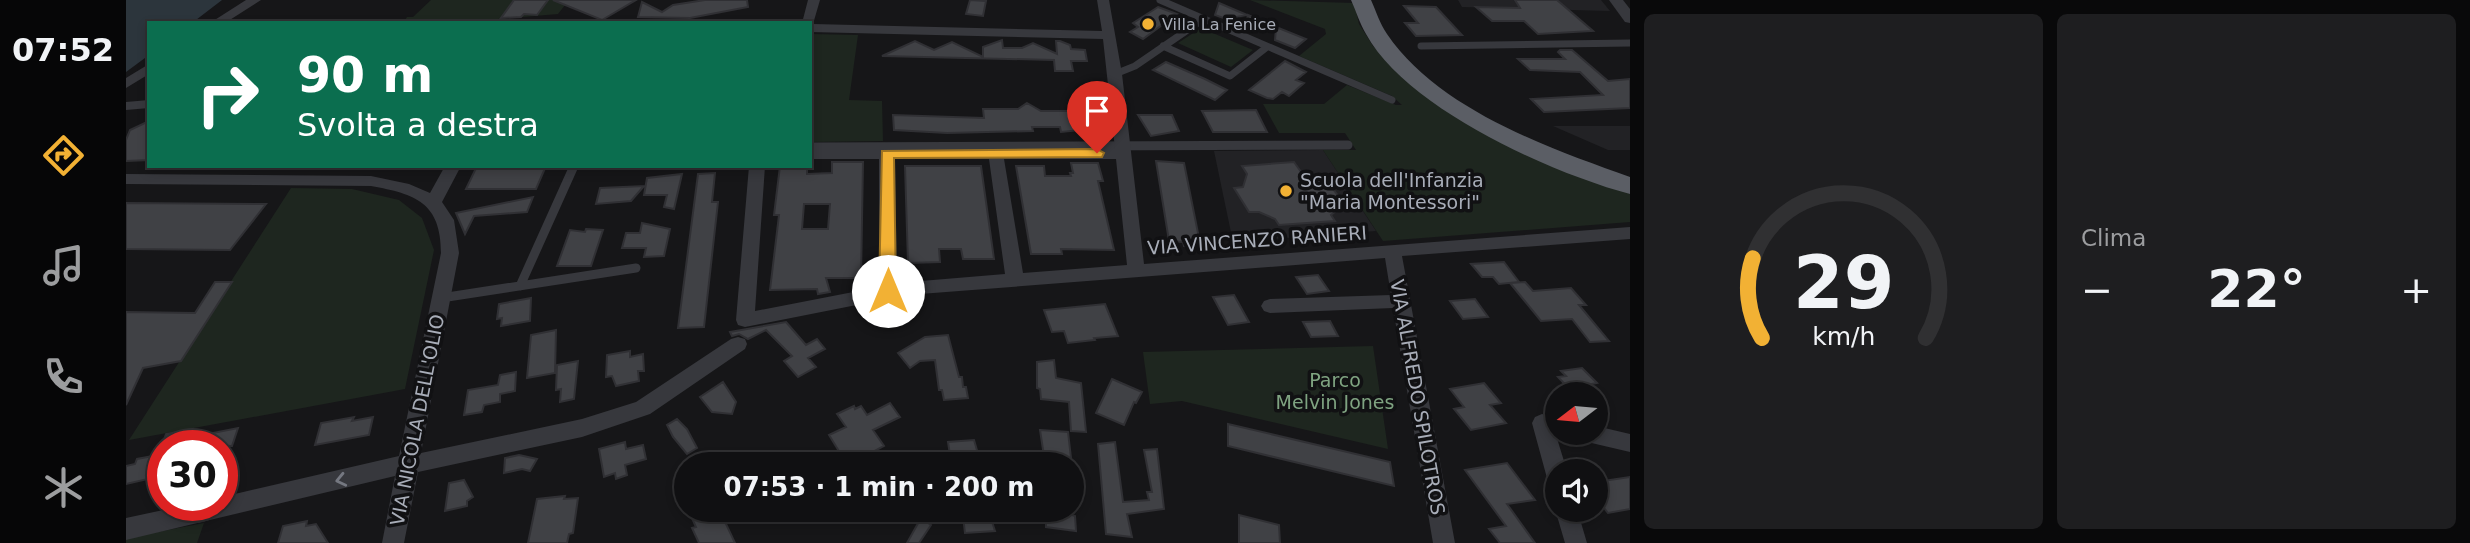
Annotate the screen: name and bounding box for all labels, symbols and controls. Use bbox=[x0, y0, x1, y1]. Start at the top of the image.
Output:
place label: Villa La Fenice bbox=[1162, 15, 1276, 34]
marker: Villa La Fenice bbox=[1140, 16, 1156, 32]
text: 07:52 bbox=[12, 31, 114, 69]
text: 90 m bbox=[297, 47, 433, 104]
icon: right bbox=[182, 49, 273, 140]
pin bbox=[1067, 81, 1127, 153]
icon: arrive bbox=[1078, 92, 1116, 130]
text: Svolta a destra bbox=[297, 106, 539, 144]
icon: directions bbox=[39, 131, 88, 180]
place label: Scuola dell'Infanzia "Maria Montessori" bbox=[1300, 169, 1484, 213]
marker: Scuola dell'Infanzia "Maria Montessori" bbox=[1278, 183, 1294, 199]
street label: VIA VINCENZO RANIERI bbox=[1146, 221, 1368, 259]
text: Clima bbox=[2081, 225, 2146, 251]
text: 29 bbox=[1793, 240, 1894, 325]
icon: music bbox=[39, 241, 88, 290]
position arrow bbox=[851, 254, 925, 328]
text: 22° bbox=[2207, 259, 2306, 319]
text: − bbox=[2081, 268, 2113, 312]
text: + bbox=[2400, 268, 2432, 312]
street label: VIA ALFREDO SPILOTROS bbox=[1386, 278, 1450, 516]
street label: VIA NICOLA DELL'OLIO bbox=[386, 312, 448, 528]
text: km/h bbox=[1812, 321, 1875, 350]
icon: phone bbox=[39, 352, 88, 401]
park label: Parco Melvin Jones bbox=[1276, 369, 1394, 413]
north arrow bbox=[1545, 382, 1608, 444]
map controls bbox=[1545, 382, 1608, 522]
speed limit sign: 30 bbox=[147, 430, 238, 521]
button: sound bbox=[1545, 459, 1608, 522]
icon: climate bbox=[39, 463, 88, 512]
one-way arrow bbox=[335, 472, 347, 486]
text: 07:53 · 1 min · 200 m bbox=[724, 472, 1034, 502]

